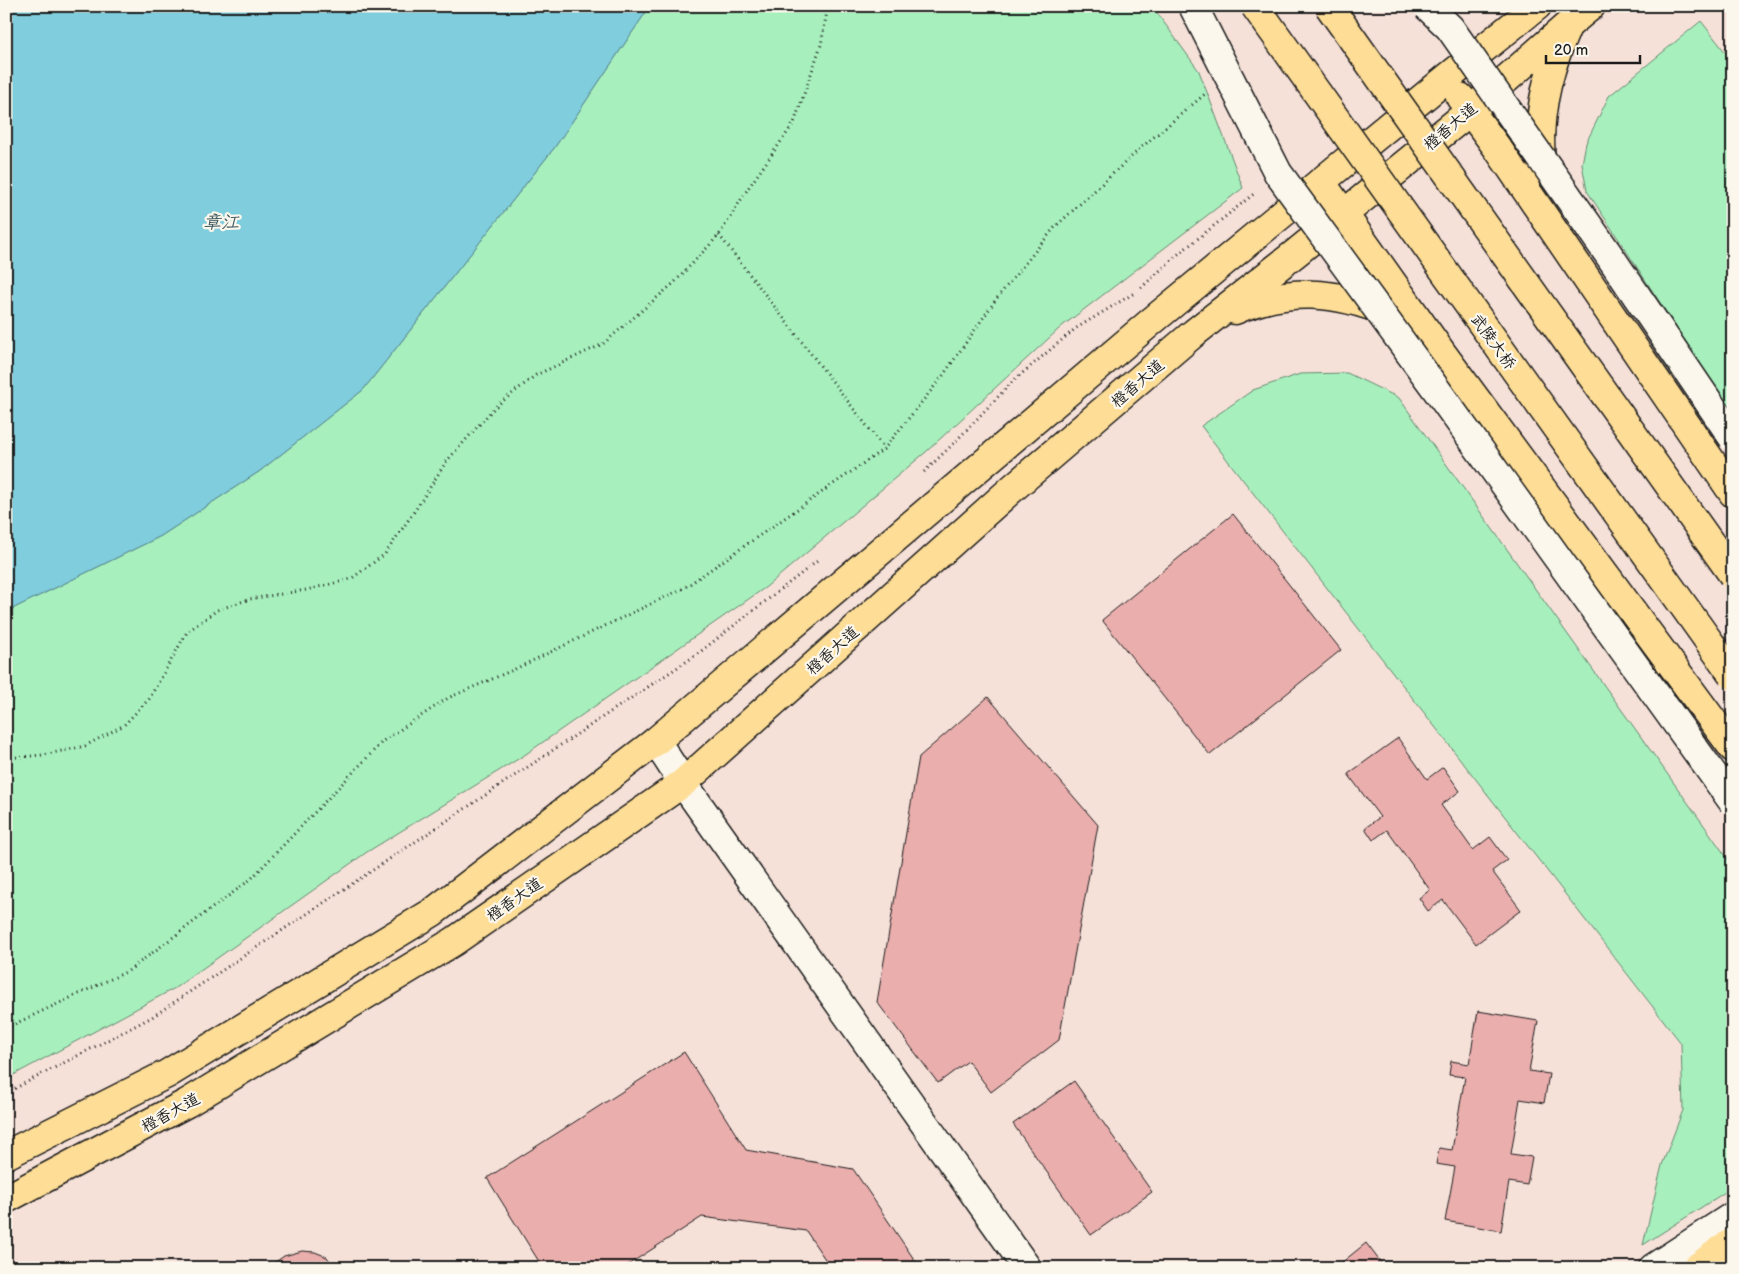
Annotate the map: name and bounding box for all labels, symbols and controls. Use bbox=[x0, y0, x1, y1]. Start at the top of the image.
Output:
scale bar bbox=[1546, 32, 1640, 64]
text: 20 m bbox=[1554, 41, 1588, 60]
street label: 橙香大道 bbox=[1420, 99, 1482, 155]
water label: 章江 bbox=[203, 212, 240, 233]
street label: 武陵大桥 bbox=[1466, 310, 1519, 373]
street label: 橙香大道 bbox=[1108, 356, 1168, 412]
street label: 橙香大道 bbox=[803, 623, 863, 680]
street label: 橙香大道 bbox=[483, 874, 547, 926]
street label: 橙香大道 bbox=[138, 1089, 203, 1137]

